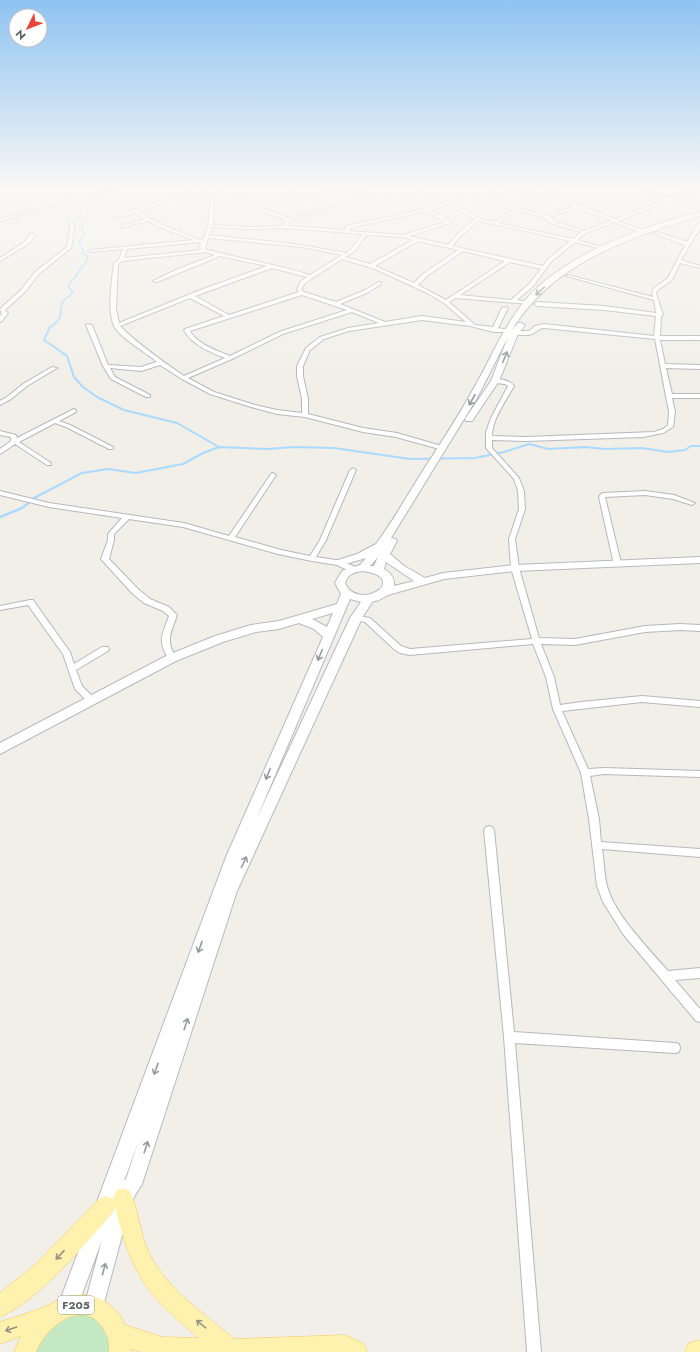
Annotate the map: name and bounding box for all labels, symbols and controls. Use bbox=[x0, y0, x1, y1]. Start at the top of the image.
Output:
north arrow bbox=[8, 8, 48, 48]
text: N bbox=[12, 26, 30, 43]
one-way arrow bbox=[535, 286, 545, 295]
one-way arrow bbox=[501, 351, 509, 363]
one-way arrow bbox=[467, 394, 475, 406]
one-way arrow bbox=[316, 648, 323, 660]
one-way arrow bbox=[264, 768, 272, 780]
one-way arrow bbox=[241, 856, 248, 868]
one-way arrow bbox=[196, 941, 204, 953]
one-way arrow bbox=[183, 1018, 191, 1030]
one-way arrow bbox=[151, 1063, 159, 1075]
one-way arrow bbox=[142, 1141, 150, 1153]
one-way arrow bbox=[56, 1250, 65, 1260]
one-way arrow bbox=[101, 1263, 109, 1276]
road number: F205 bbox=[58, 1296, 94, 1314]
one-way arrow bbox=[195, 1320, 206, 1329]
one-way arrow bbox=[5, 1326, 18, 1333]

